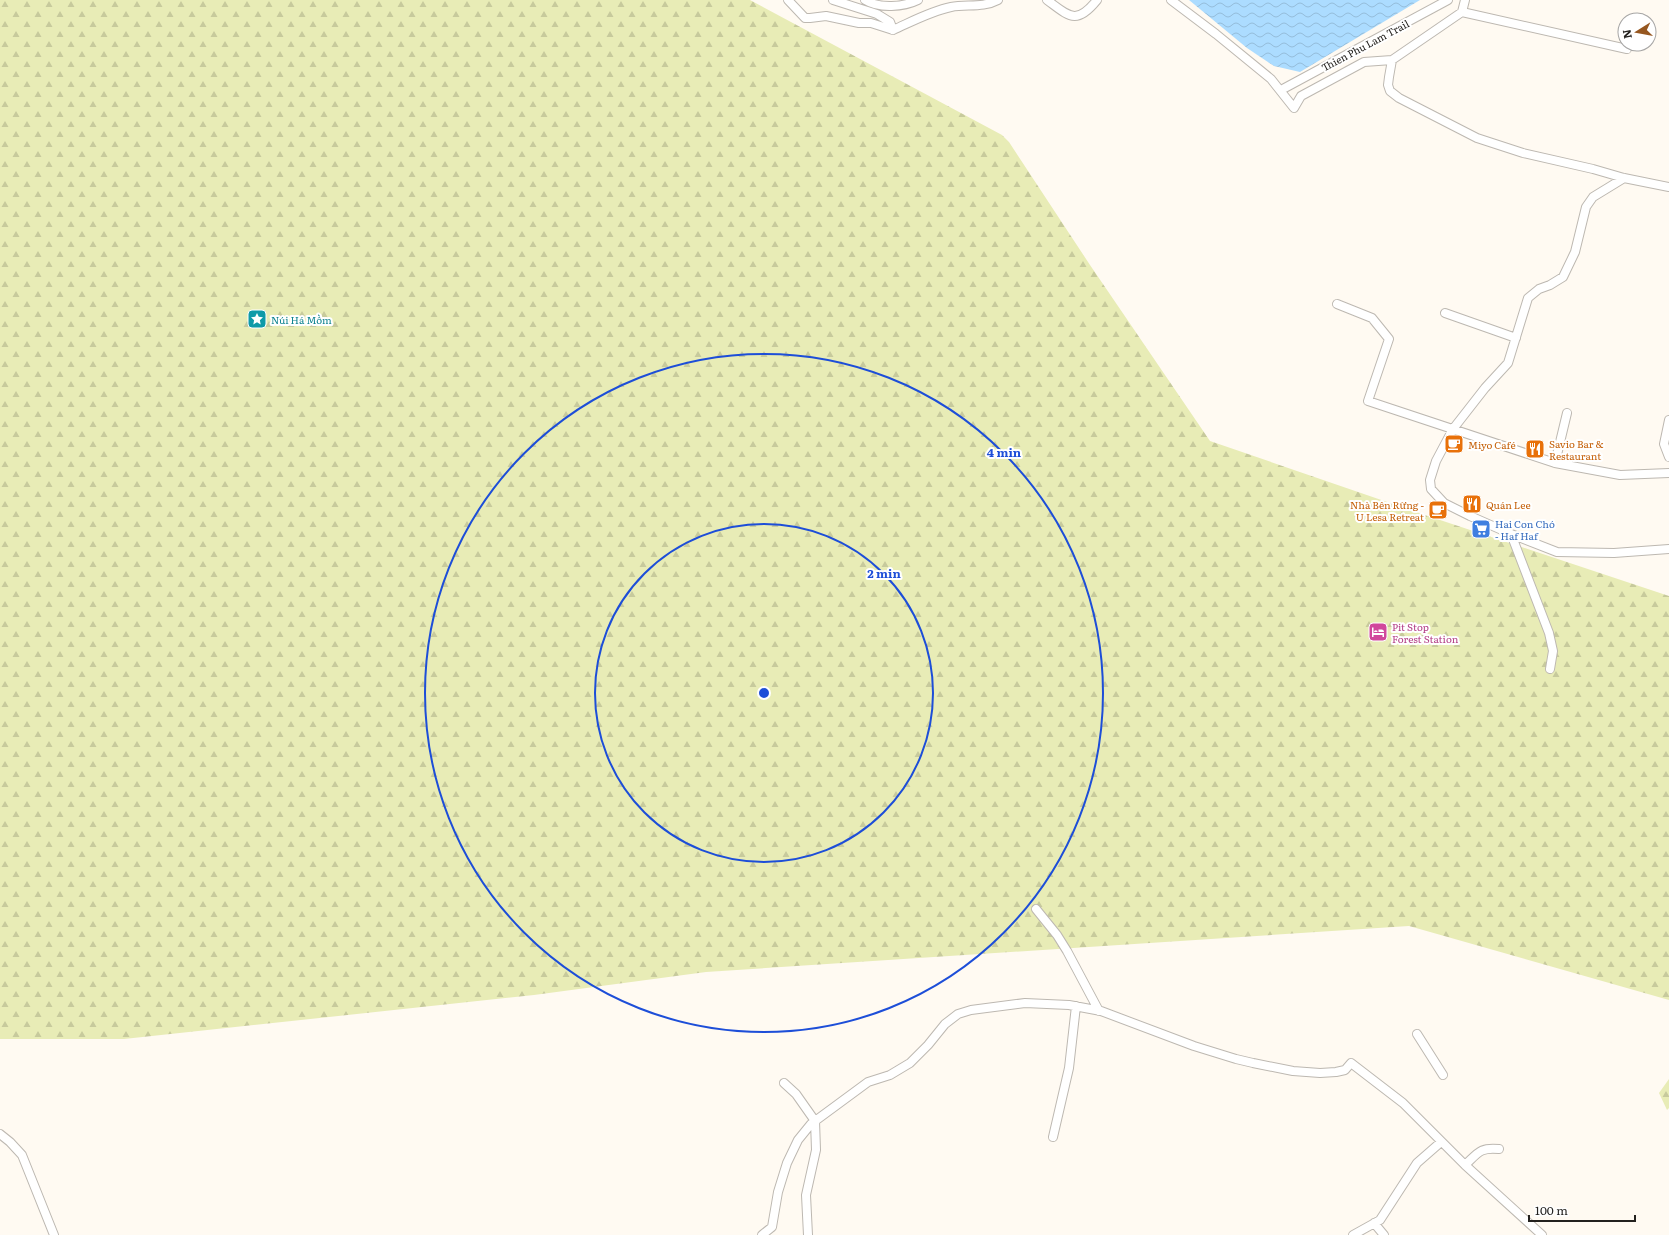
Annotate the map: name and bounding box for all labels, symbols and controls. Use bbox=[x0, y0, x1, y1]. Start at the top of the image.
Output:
north arrow bbox=[1617, 12, 1657, 52]
street label: Thien Phu Lam Trail bbox=[1318, 15, 1412, 74]
text: N bbox=[1617, 28, 1635, 40]
place icon: Núi Há Mồm bbox=[246, 308, 268, 330]
place label: Núi Há Mồm bbox=[271, 312, 332, 327]
cafe icon: Miyo Café bbox=[1443, 433, 1465, 455]
place label: Savio Bar & Restaurant bbox=[1549, 436, 1604, 463]
place label: Miyo Café bbox=[1468, 437, 1516, 452]
restaurant icon: Savio Bar & Restaurant bbox=[1524, 438, 1546, 460]
text: 4 min bbox=[987, 443, 1022, 461]
restaurant icon: Quán Lee bbox=[1461, 493, 1483, 515]
place label: Nhà Bên Rừng - U Lesa Retreat bbox=[1350, 497, 1424, 524]
place label: Quán Lee bbox=[1486, 497, 1531, 512]
cafe icon: Nhà Bên Rừng - U Lesa Retreat bbox=[1427, 499, 1449, 521]
place label: Hai Con Chó - Haf Haf bbox=[1495, 516, 1555, 543]
supermarket icon: Hai Con Chó - Haf Haf bbox=[1470, 518, 1492, 540]
text: 2 min bbox=[867, 564, 901, 582]
place label: Pit Stop Forest Station bbox=[1392, 619, 1459, 646]
hotel icon: Pit Stop Forest Station bbox=[1367, 621, 1389, 643]
centre of rings bbox=[757, 686, 771, 700]
scale bar bbox=[1529, 1197, 1635, 1223]
text: 100 m bbox=[1535, 1201, 1568, 1219]

